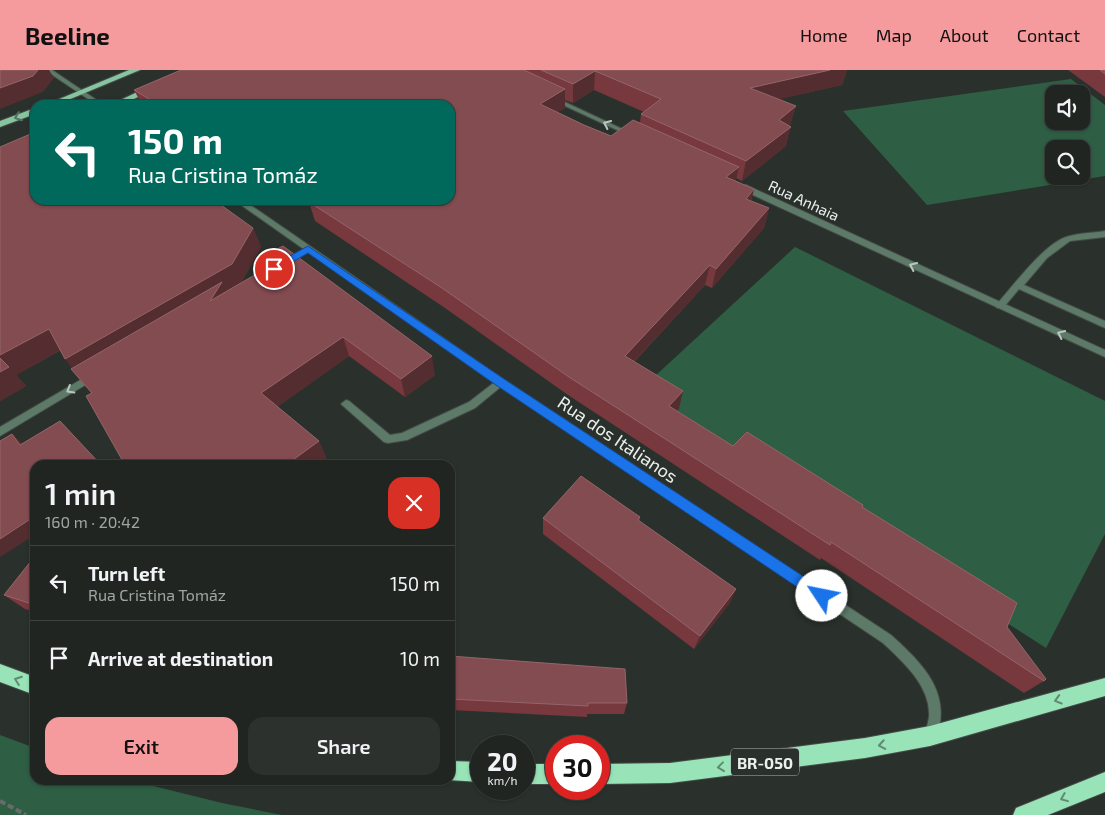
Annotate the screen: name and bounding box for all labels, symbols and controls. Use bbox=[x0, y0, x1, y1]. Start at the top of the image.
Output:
text: Beeline bbox=[25, 21, 110, 50]
text: Home bbox=[800, 24, 848, 46]
text: Map bbox=[876, 24, 912, 46]
text: About bbox=[940, 24, 989, 46]
text: Contact bbox=[1017, 24, 1080, 46]
map controls bbox=[1045, 85, 1090, 185]
button: sound bbox=[1045, 85, 1090, 130]
one-way arrow bbox=[14, 112, 22, 122]
text: 150 m bbox=[128, 119, 223, 161]
one-way arrow bbox=[603, 119, 612, 130]
icon: left bbox=[45, 120, 110, 185]
button: search bbox=[1045, 140, 1090, 185]
text: Rua Cristina Tomáz bbox=[128, 161, 318, 187]
street label: Rua Anhaia bbox=[766, 176, 842, 224]
pin bbox=[253, 248, 295, 290]
icon: arrive bbox=[260, 255, 288, 283]
one-way arrow bbox=[909, 261, 918, 272]
one-way arrow bbox=[1057, 330, 1066, 340]
one-way arrow bbox=[67, 383, 76, 393]
street label: Rua dos Italianos bbox=[554, 391, 682, 487]
text: 1 min bbox=[45, 475, 116, 511]
button: close bbox=[388, 477, 440, 529]
text: 160 m · 20:42 bbox=[45, 512, 140, 531]
text: Turn left bbox=[88, 562, 165, 585]
icon: left bbox=[45, 569, 73, 597]
position arrow bbox=[795, 569, 847, 621]
text: 150 m bbox=[390, 572, 440, 595]
text: Rua Cristina Tomáz bbox=[88, 585, 226, 604]
icon: arrive bbox=[45, 644, 73, 672]
text: Arrive at destination bbox=[88, 647, 273, 670]
text: 10 m bbox=[400, 647, 440, 670]
one-way arrow bbox=[14, 676, 22, 686]
one-way arrow bbox=[1054, 694, 1063, 705]
button: Exit bbox=[45, 717, 238, 775]
button: Share bbox=[248, 717, 440, 775]
speed limit sign: 30 bbox=[545, 735, 610, 800]
one-way arrow bbox=[878, 739, 887, 749]
text: 20 bbox=[487, 746, 518, 776]
road number: BR-050 bbox=[731, 749, 799, 776]
one-way arrow bbox=[717, 761, 725, 772]
text: km/h bbox=[488, 773, 517, 787]
one-way arrow bbox=[1060, 792, 1069, 803]

